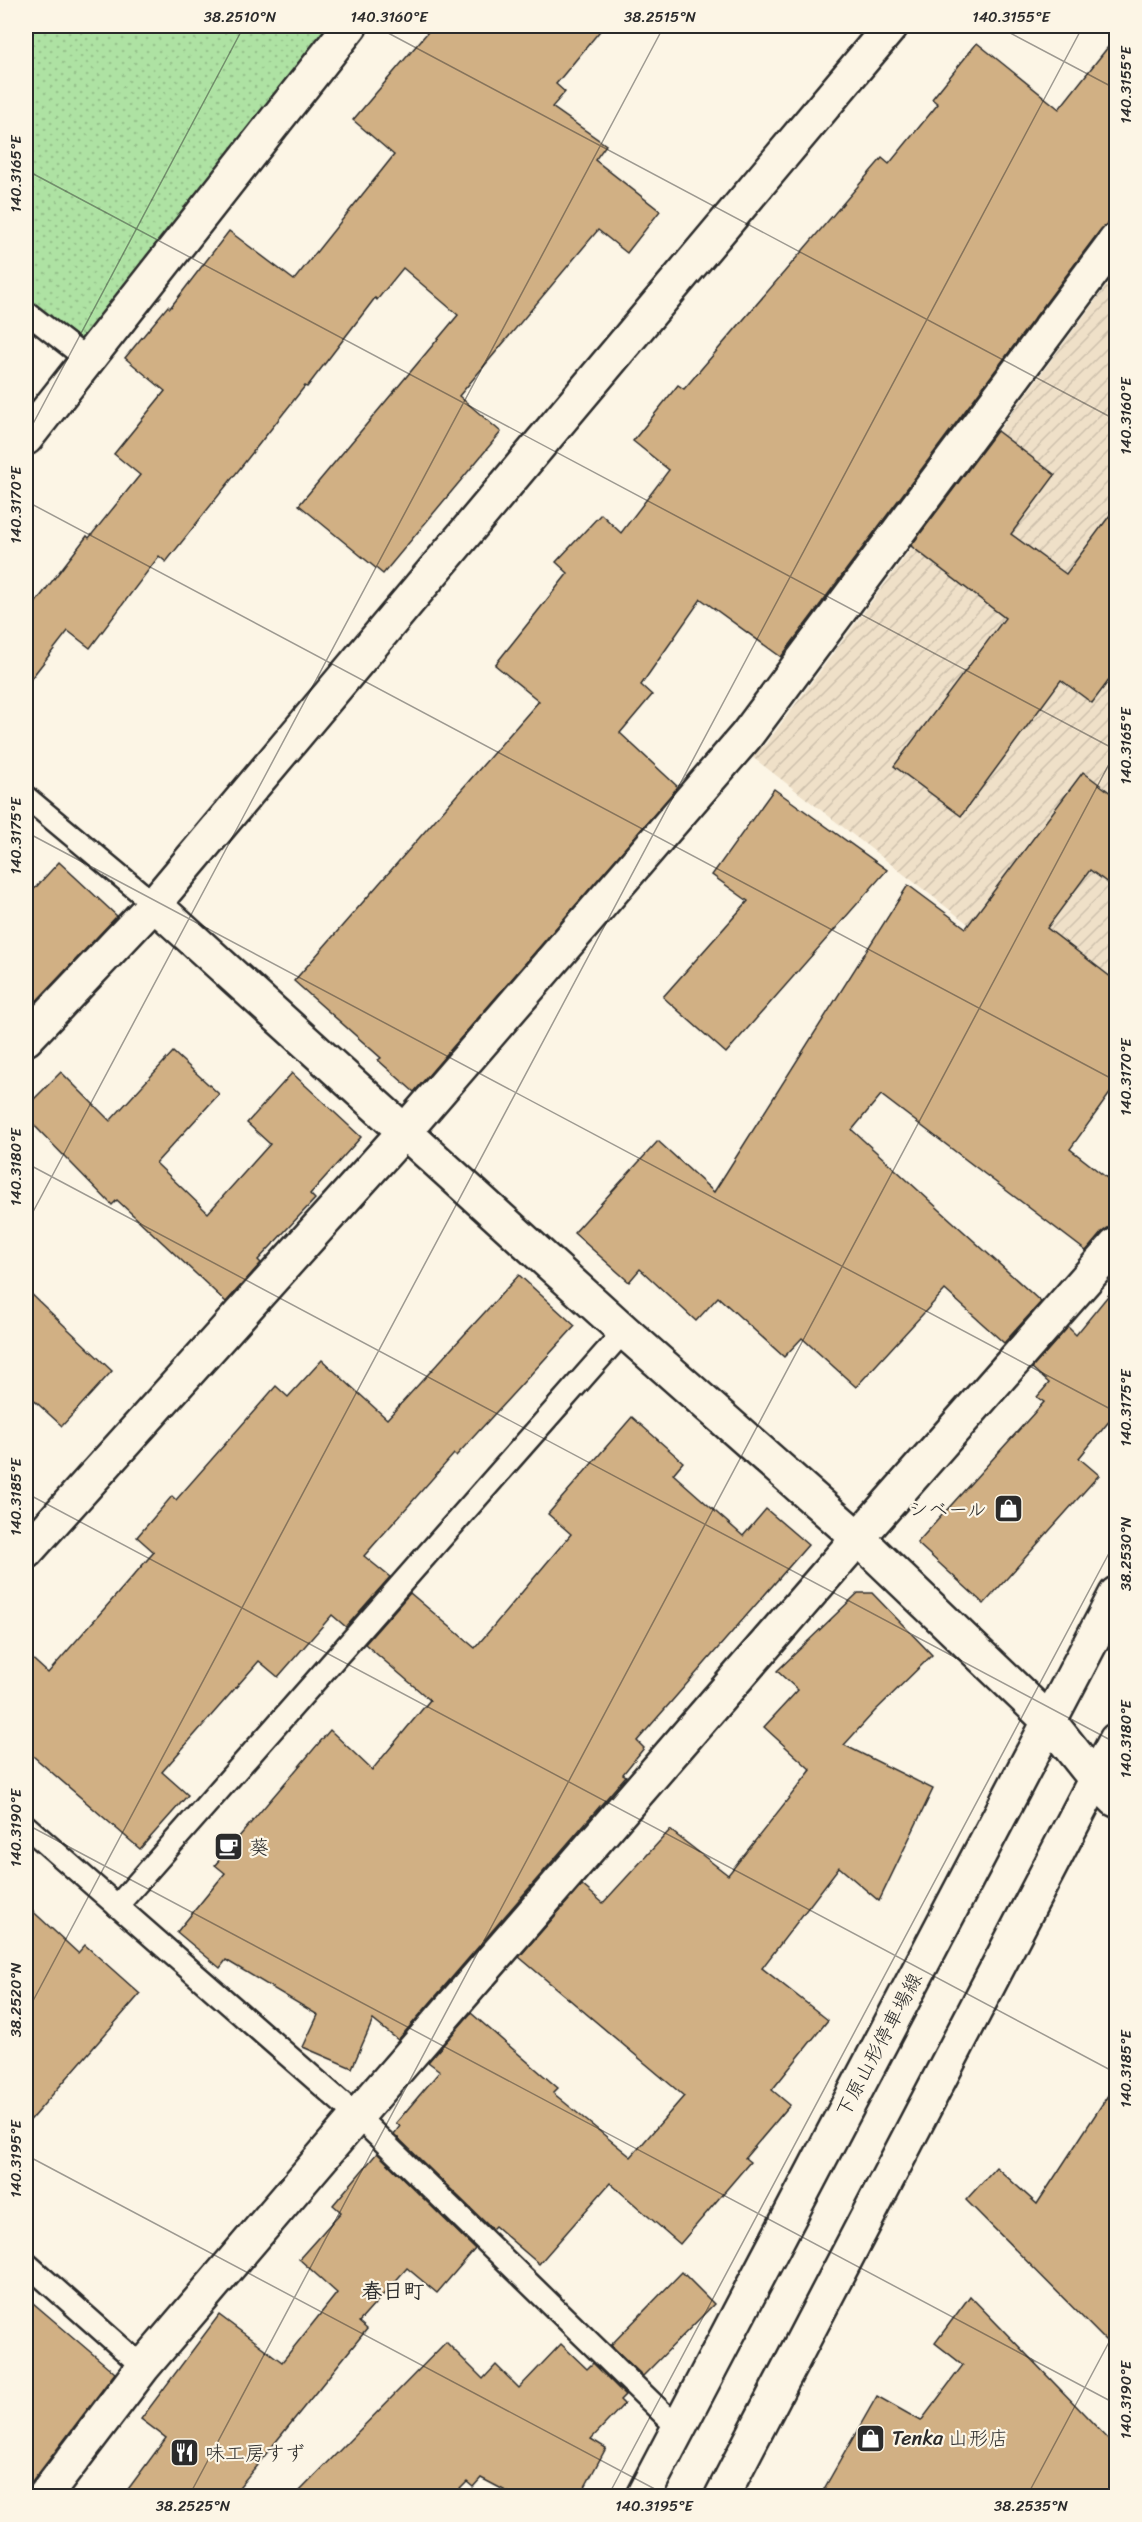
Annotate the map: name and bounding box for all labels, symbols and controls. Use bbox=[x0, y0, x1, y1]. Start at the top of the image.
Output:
text: 38.2510°N bbox=[204, 4, 277, 30]
text: 140.3160°E bbox=[350, 4, 429, 30]
text: 38.2515°N bbox=[624, 4, 697, 30]
text: 140.3155°E bbox=[972, 4, 1051, 30]
text: 140.3155°E bbox=[1113, 45, 1139, 124]
text: 140.3165°E bbox=[3, 134, 29, 212]
text: 140.3160°E bbox=[1113, 376, 1139, 455]
text: 140.3170°E bbox=[3, 465, 29, 544]
text: 140.3165°E bbox=[1113, 706, 1139, 784]
text: 140.3175°E bbox=[3, 796, 29, 874]
text: 140.3170°E bbox=[1113, 1037, 1139, 1116]
text: 140.3180°E bbox=[3, 1126, 29, 1206]
text: 140.3175°E bbox=[1113, 1368, 1139, 1446]
text: 140.3185°E bbox=[3, 1457, 29, 1536]
place label: シベール bbox=[908, 1492, 987, 1527]
shop icon: シベール bbox=[992, 1493, 1024, 1525]
text: 38.2530°N bbox=[1113, 1516, 1139, 1591]
text: 140.3180°E bbox=[1113, 1698, 1139, 1778]
text: 140.3190°E bbox=[3, 1787, 29, 1867]
place label: 葵 bbox=[249, 1830, 269, 1865]
cafe icon: 葵 bbox=[212, 1831, 244, 1863]
text: 38.2520°N bbox=[3, 1962, 29, 2037]
street label: 下原山形停車場線 bbox=[826, 1966, 932, 2124]
text: 140.3185°E bbox=[1113, 2029, 1139, 2108]
text: 140.3195°E bbox=[3, 2119, 29, 2198]
district label: 春日町 bbox=[362, 2272, 425, 2310]
text: 140.3190°E bbox=[1113, 2359, 1139, 2439]
place label: Tenka 山形店 bbox=[892, 2421, 1008, 2456]
shop icon: Tenka 山形店 bbox=[855, 2422, 887, 2454]
place label: 味工房すず bbox=[205, 2436, 305, 2471]
restaurant icon: 味工房すず bbox=[168, 2437, 200, 2469]
text: 38.2525°N bbox=[156, 2493, 231, 2519]
text: 140.3195°E bbox=[615, 2493, 694, 2519]
text: 38.2535°N bbox=[994, 2493, 1069, 2519]

